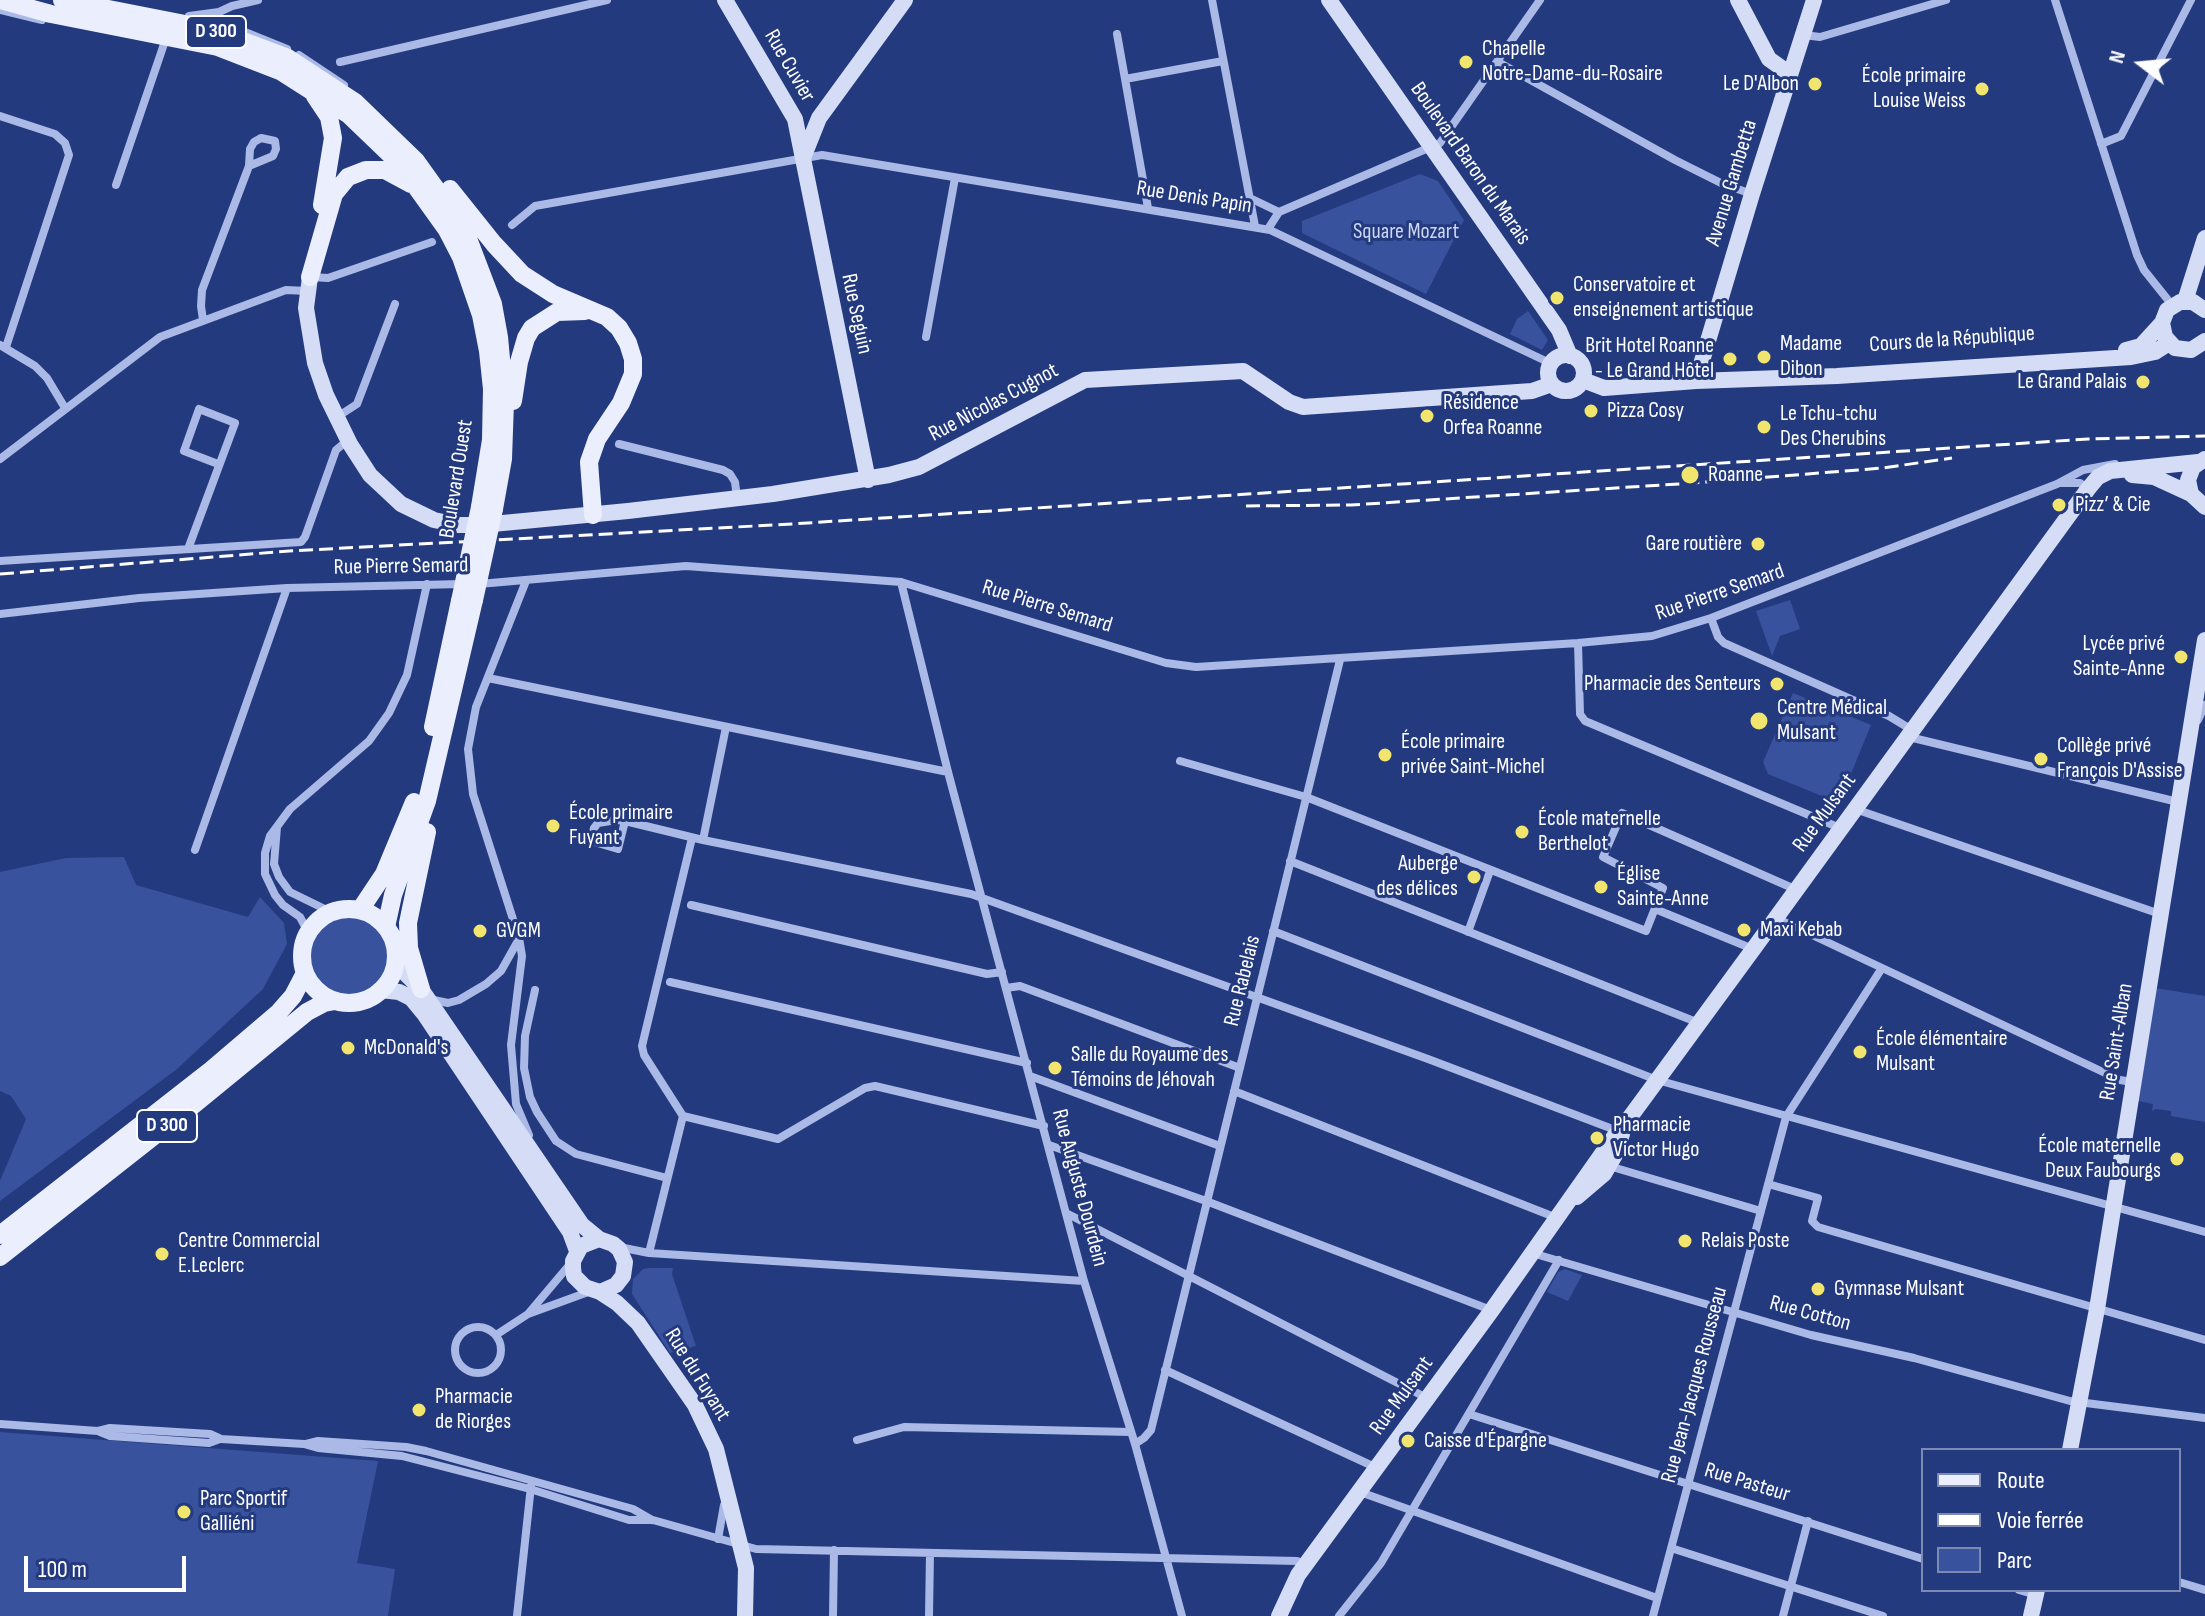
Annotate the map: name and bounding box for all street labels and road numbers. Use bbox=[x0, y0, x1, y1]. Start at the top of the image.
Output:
road number: D 300 bbox=[186, 16, 246, 48]
street label: Rue Cuvier bbox=[758, 25, 820, 107]
street label: Boulevard Baron du Marais bbox=[1404, 78, 1536, 250]
street label: Avenue Gambetta bbox=[1700, 117, 1764, 249]
street label: Rue Denis Papin bbox=[1134, 176, 1254, 220]
street label: Rue Seguin bbox=[835, 271, 877, 357]
street label: Cours de la République bbox=[1868, 321, 2036, 359]
street label: Rue Nicolas Cugnot bbox=[925, 358, 1063, 448]
street label: Boulevard Ouest bbox=[435, 418, 479, 540]
street label: Rue Pierre Semard bbox=[334, 553, 468, 581]
street label: Rue Pierre Semard bbox=[1652, 559, 1788, 627]
street label: Rue Pierre Semard bbox=[979, 575, 1115, 639]
street label: Rue Mulsant bbox=[1788, 769, 1862, 857]
street label: Rue Rabelais bbox=[1219, 933, 1267, 1029]
street label: Rue Saint-Alban bbox=[2095, 981, 2139, 1103]
street label: Rue Auguste Dourdein bbox=[1045, 1106, 1113, 1270]
road number: D 300 bbox=[137, 1110, 197, 1142]
street label: Rue Jean-Jacques Rousseau bbox=[1656, 1284, 1734, 1486]
street label: Rue Cotton bbox=[1766, 1290, 1854, 1338]
street label: Rue du Fuyant bbox=[658, 1324, 736, 1426]
street label: Rue Mulsant bbox=[1365, 1352, 1439, 1440]
street label: Rue Pasteur bbox=[1701, 1458, 1793, 1508]

